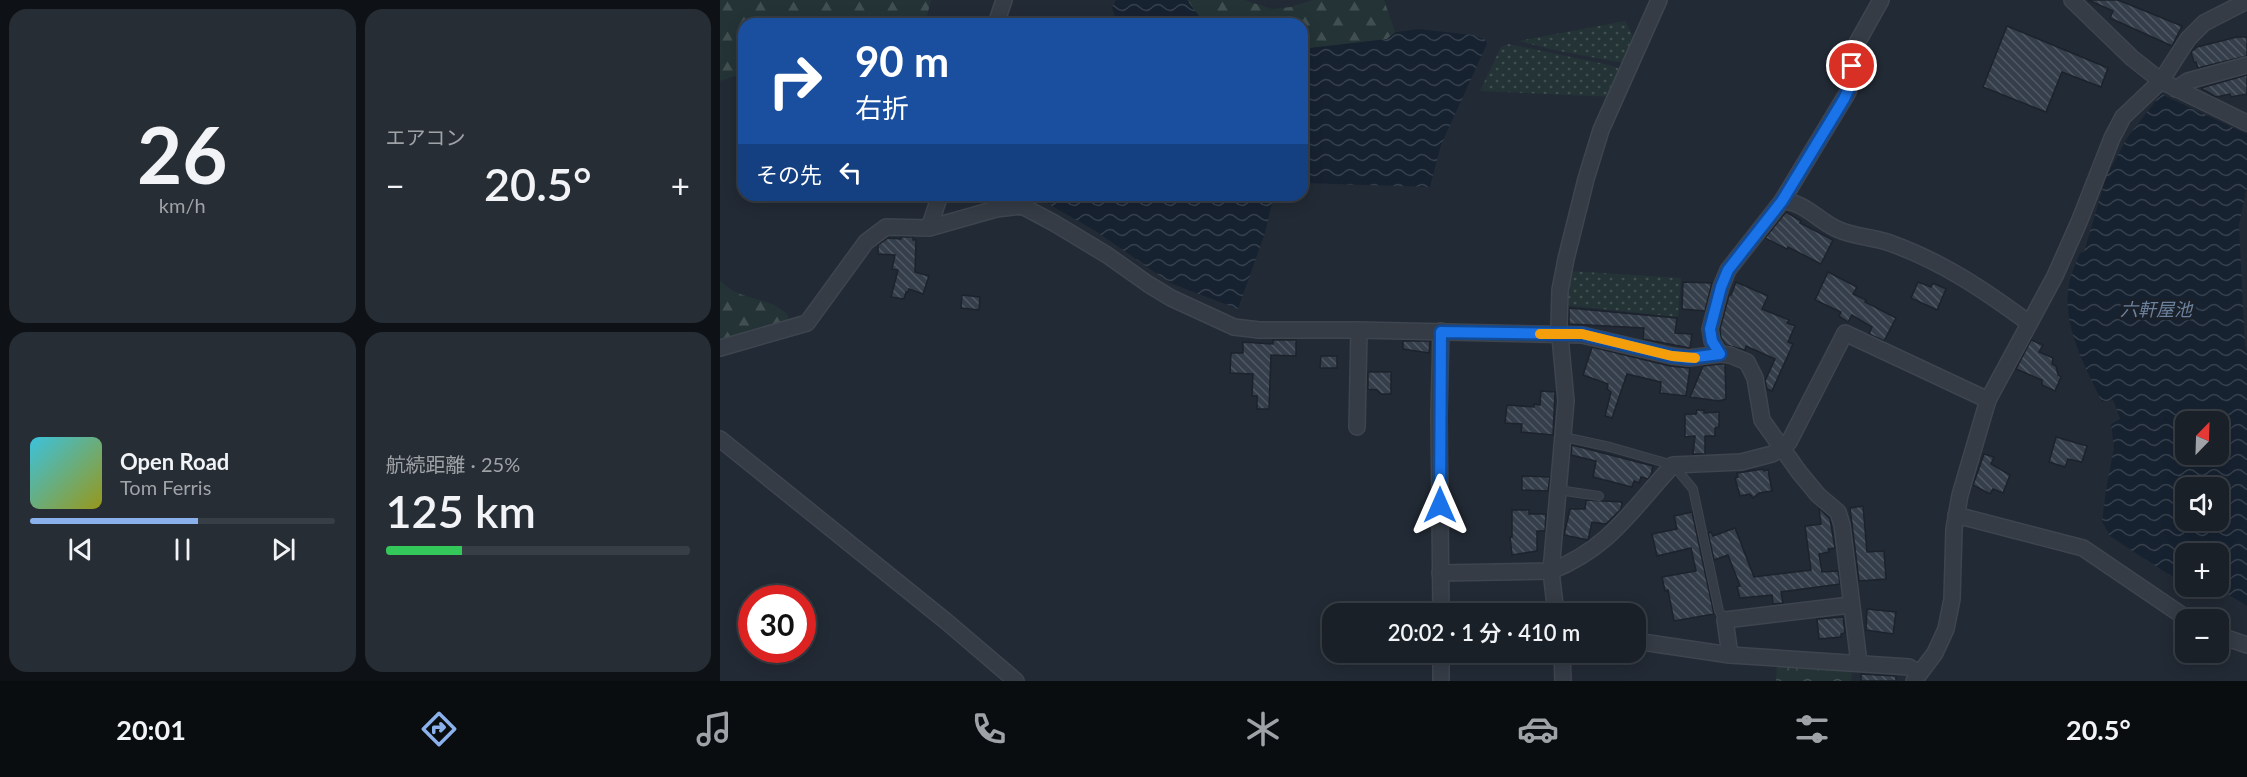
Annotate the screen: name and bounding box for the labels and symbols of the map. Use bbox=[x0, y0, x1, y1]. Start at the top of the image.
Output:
pin bbox=[1826, 40, 1877, 91]
water label: 六軒屋池 bbox=[2120, 298, 2194, 320]
north arrow bbox=[2175, 411, 2229, 465]
position arrow bbox=[1408, 473, 1472, 537]
speed limit sign: 30 bbox=[738, 585, 816, 663]

